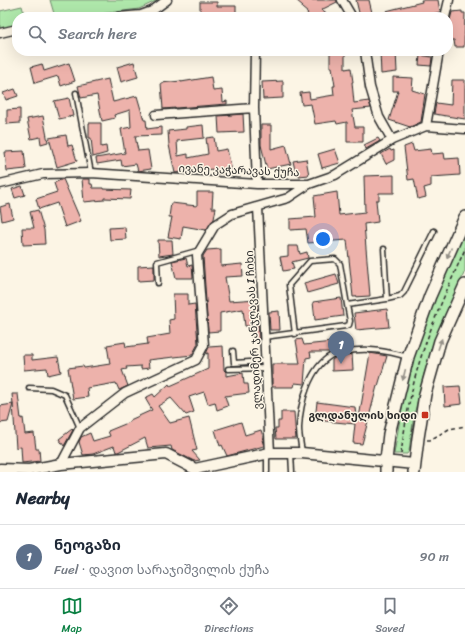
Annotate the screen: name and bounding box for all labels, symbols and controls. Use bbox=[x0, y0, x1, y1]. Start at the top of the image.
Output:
search box bbox=[12, 12, 453, 56]
text: Search here bbox=[58, 21, 137, 47]
icon: search bbox=[26, 23, 48, 45]
street label: ივანე კაჭარავას ქუჩა bbox=[178, 159, 300, 182]
your location bbox=[313, 229, 333, 249]
one-way arrow bbox=[446, 247, 452, 258]
street label: ვლადიმერ ჯანჯღავას I ჩიხი bbox=[240, 250, 267, 410]
pin: 1 bbox=[328, 331, 354, 364]
one-way arrow bbox=[437, 337, 443, 349]
one-way arrow bbox=[400, 368, 406, 381]
place label: გლდანულის ხიდი bbox=[308, 406, 417, 425]
marker: გლდანულის ხიდი bbox=[420, 410, 430, 420]
text: Nearby bbox=[16, 483, 70, 513]
text: ნეოგაზი bbox=[54, 532, 121, 558]
text: 1 bbox=[26, 545, 32, 568]
text: 90 m bbox=[419, 545, 449, 568]
text: Fuel · დავით სარაჯიშვილის ქუჩა bbox=[54, 558, 269, 581]
tab: Map bbox=[61, 595, 83, 638]
tab: Directions bbox=[204, 595, 254, 638]
tab: Saved bbox=[375, 595, 404, 638]

